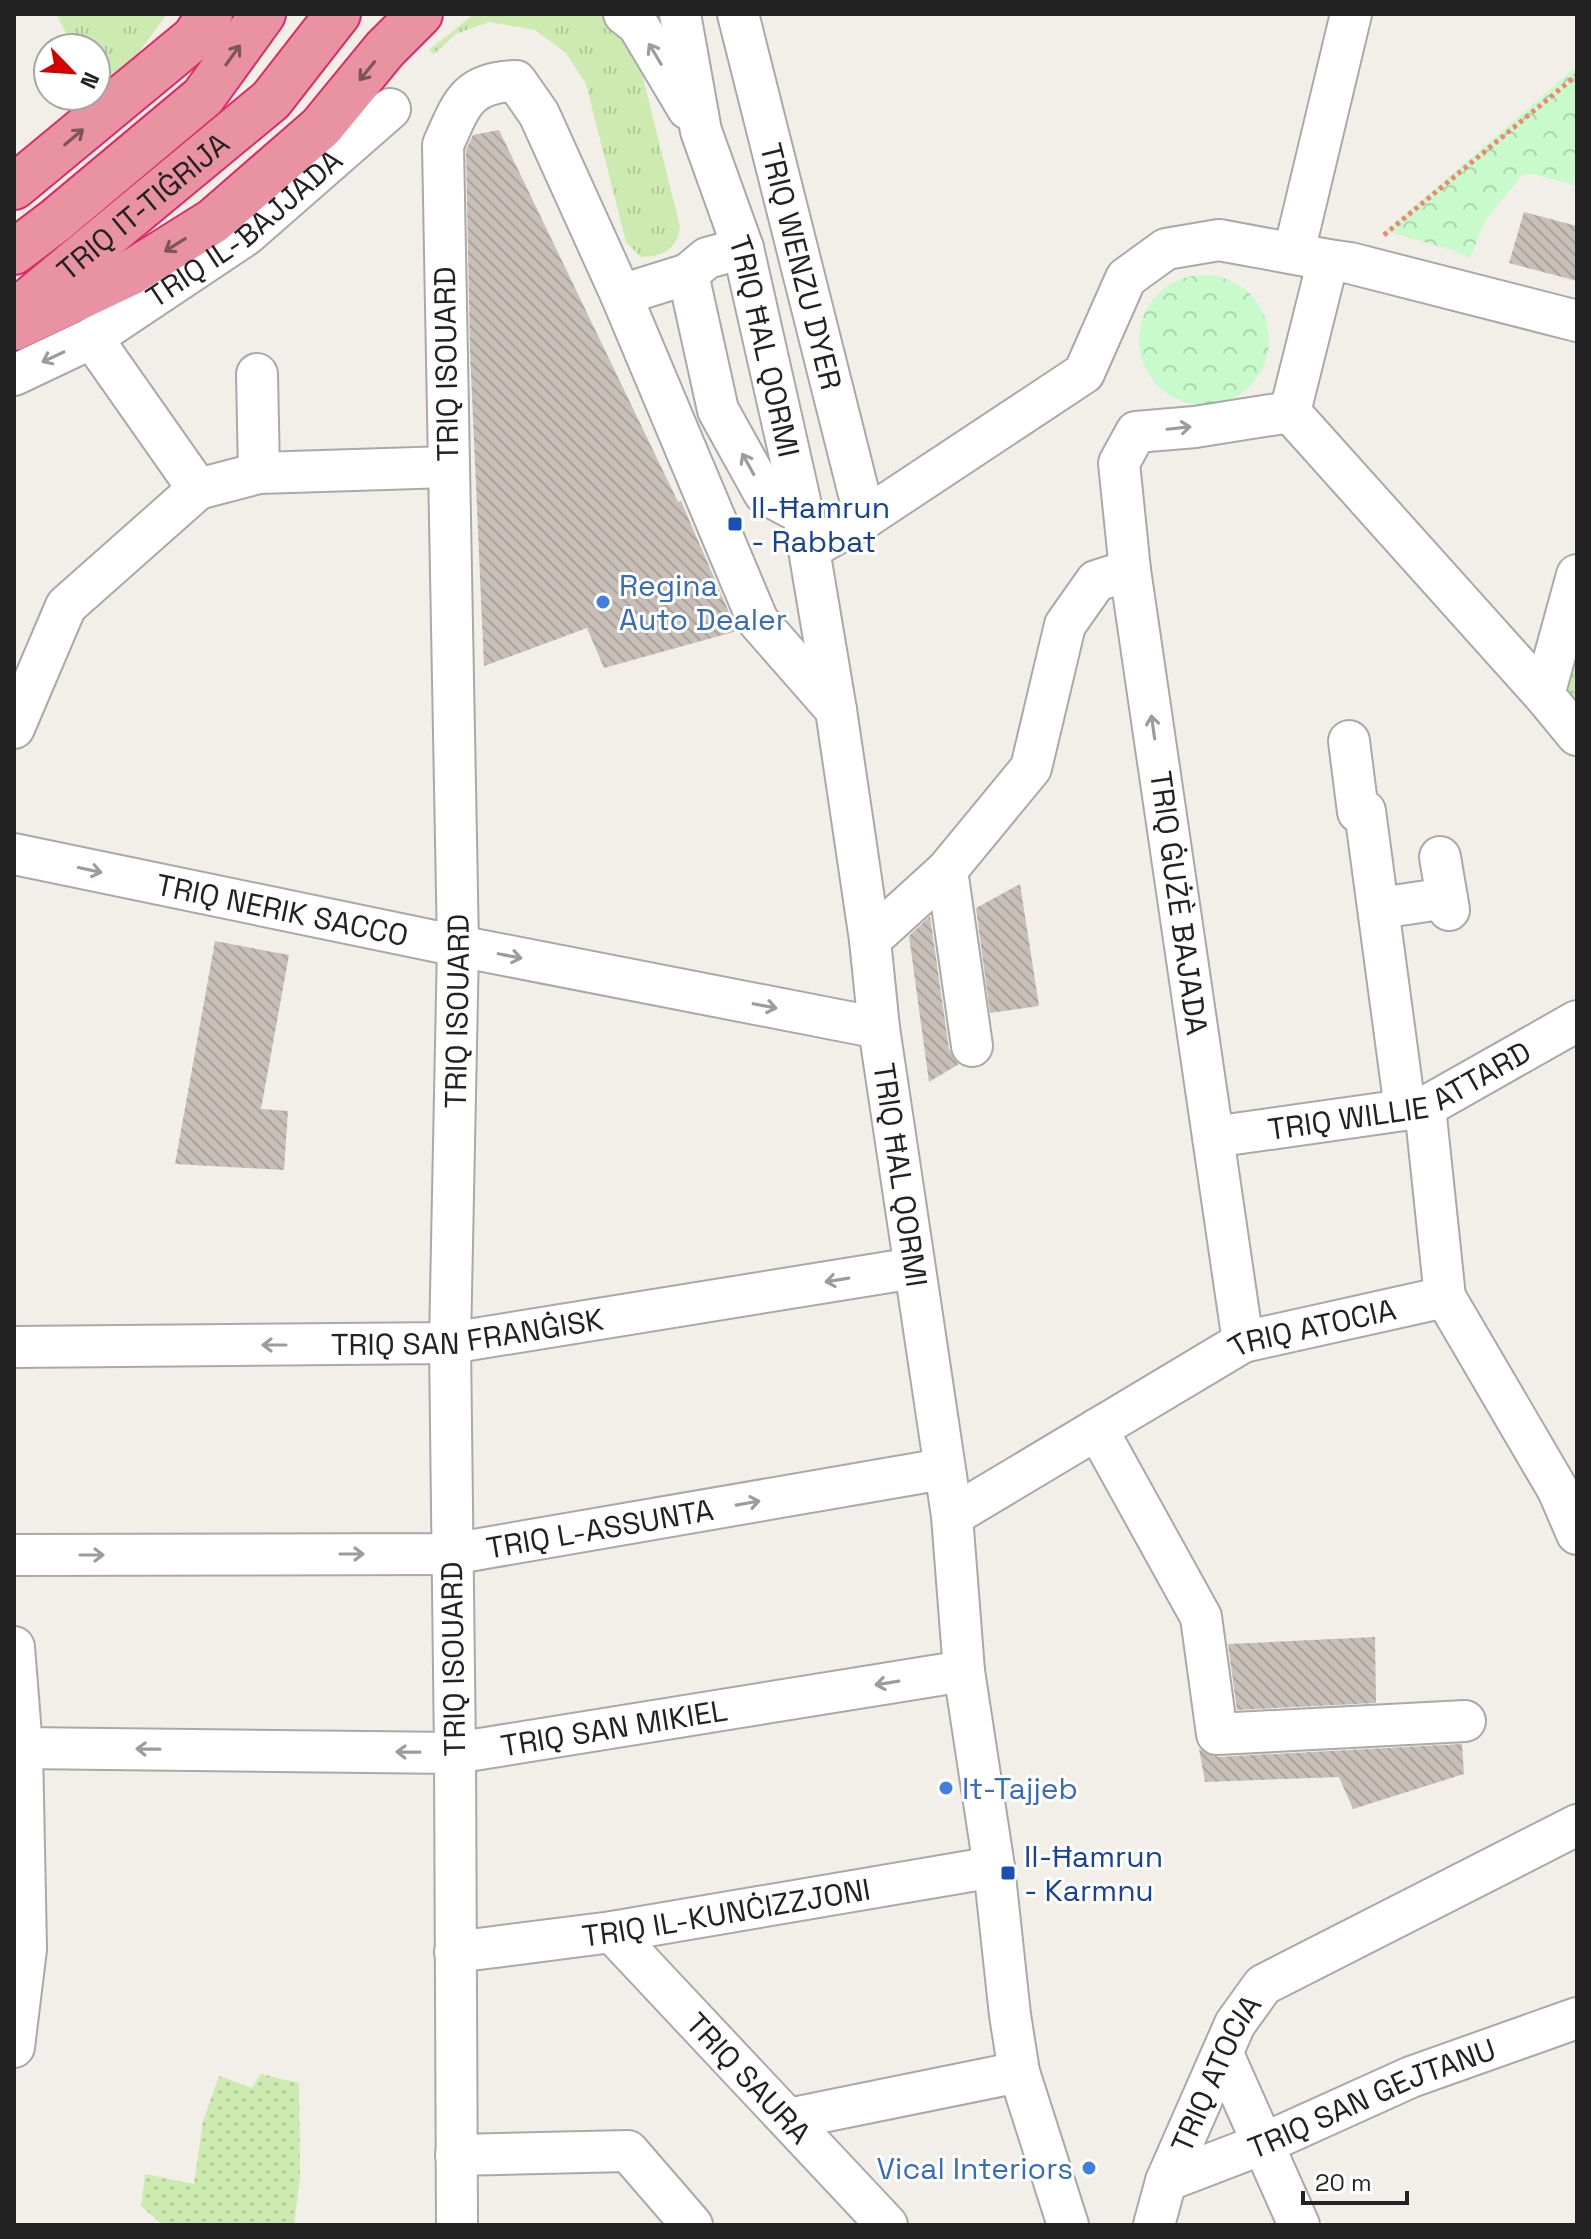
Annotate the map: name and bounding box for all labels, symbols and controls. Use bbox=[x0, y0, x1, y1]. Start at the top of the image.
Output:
north arrow bbox=[32, 32, 112, 112]
one-way arrow bbox=[647, 43, 663, 66]
one-way arrow bbox=[225, 45, 241, 67]
one-way arrow bbox=[358, 60, 376, 81]
text: N bbox=[74, 68, 106, 93]
street label: TRIQ IT-TIĠRIJA bbox=[49, 123, 237, 289]
one-way arrow bbox=[63, 128, 84, 146]
street label: TRIQ WENZU DYER bbox=[752, 139, 851, 393]
street label: TRIQ IL-BAJJADA bbox=[138, 140, 350, 316]
street label: TRIQ ĦAL QORMI bbox=[721, 230, 809, 461]
one-way arrow bbox=[164, 237, 187, 253]
street label: TRIQ ISOUARD bbox=[425, 266, 467, 462]
one-way arrow bbox=[41, 350, 65, 365]
one-way arrow bbox=[1165, 421, 1192, 436]
one-way arrow bbox=[739, 453, 755, 476]
place label: Il-Ħamrun - Rabbat bbox=[751, 488, 890, 561]
marker: Il-Ħamrun - Rabbat bbox=[726, 515, 744, 533]
place label: Regina Auto Dealer bbox=[619, 566, 787, 639]
marker: Regina Auto Dealer bbox=[594, 593, 612, 611]
one-way arrow bbox=[1145, 715, 1160, 740]
street label: TRIQ ĠUŻÈ BAJADA bbox=[1141, 768, 1217, 1038]
one-way arrow bbox=[77, 863, 103, 878]
street label: TRIQ NERIK SACCO bbox=[153, 864, 412, 955]
street label: TRIQ ISOUARD bbox=[435, 913, 478, 1109]
one-way arrow bbox=[496, 950, 522, 965]
one-way arrow bbox=[752, 999, 777, 1014]
street label: TRIQ WILLIE ATTARD bbox=[1265, 1032, 1538, 1149]
street label: TRIQ ĦAL QORMI bbox=[865, 1060, 937, 1289]
one-way arrow bbox=[825, 1274, 851, 1289]
street label: TRIQ ATOCIA bbox=[1221, 1289, 1400, 1366]
street label: TRIQ SAN FRANĠISK bbox=[331, 1299, 606, 1364]
one-way arrow bbox=[261, 1337, 288, 1353]
street label: TRIQ L-ASSUNTA bbox=[483, 1489, 716, 1567]
one-way arrow bbox=[734, 1494, 760, 1509]
one-way arrow bbox=[338, 1546, 365, 1562]
one-way arrow bbox=[78, 1547, 105, 1563]
street label: TRIQ ISOUARD bbox=[432, 1561, 474, 1757]
one-way arrow bbox=[875, 1677, 900, 1692]
street label: TRIQ SAN MIKIEL bbox=[498, 1690, 730, 1765]
one-way arrow bbox=[135, 1741, 162, 1757]
one-way arrow bbox=[395, 1744, 422, 1760]
place label: It-Tajjeb bbox=[962, 1769, 1078, 1808]
marker: It-Tajjeb bbox=[937, 1779, 955, 1797]
place label: Il-Ħamrun - Karmnu bbox=[1024, 1837, 1163, 1910]
marker: Il-Ħamrun - Karmnu bbox=[999, 1864, 1017, 1882]
street label: TRIQ IL-KUNĊIZZJONI bbox=[580, 1869, 873, 1955]
street label: TRIQ ATOCIA bbox=[1162, 1987, 1270, 2158]
street label: TRIQ SAURA bbox=[678, 2004, 820, 2152]
street label: TRIQ SAN GEJTANU bbox=[1242, 2029, 1501, 2167]
place label: Vical Interiors bbox=[876, 2149, 1073, 2188]
scale bar bbox=[1303, 2155, 1407, 2205]
marker: Vical Interiors bbox=[1080, 2159, 1098, 2177]
text: 20 m bbox=[1315, 2167, 1372, 2198]

